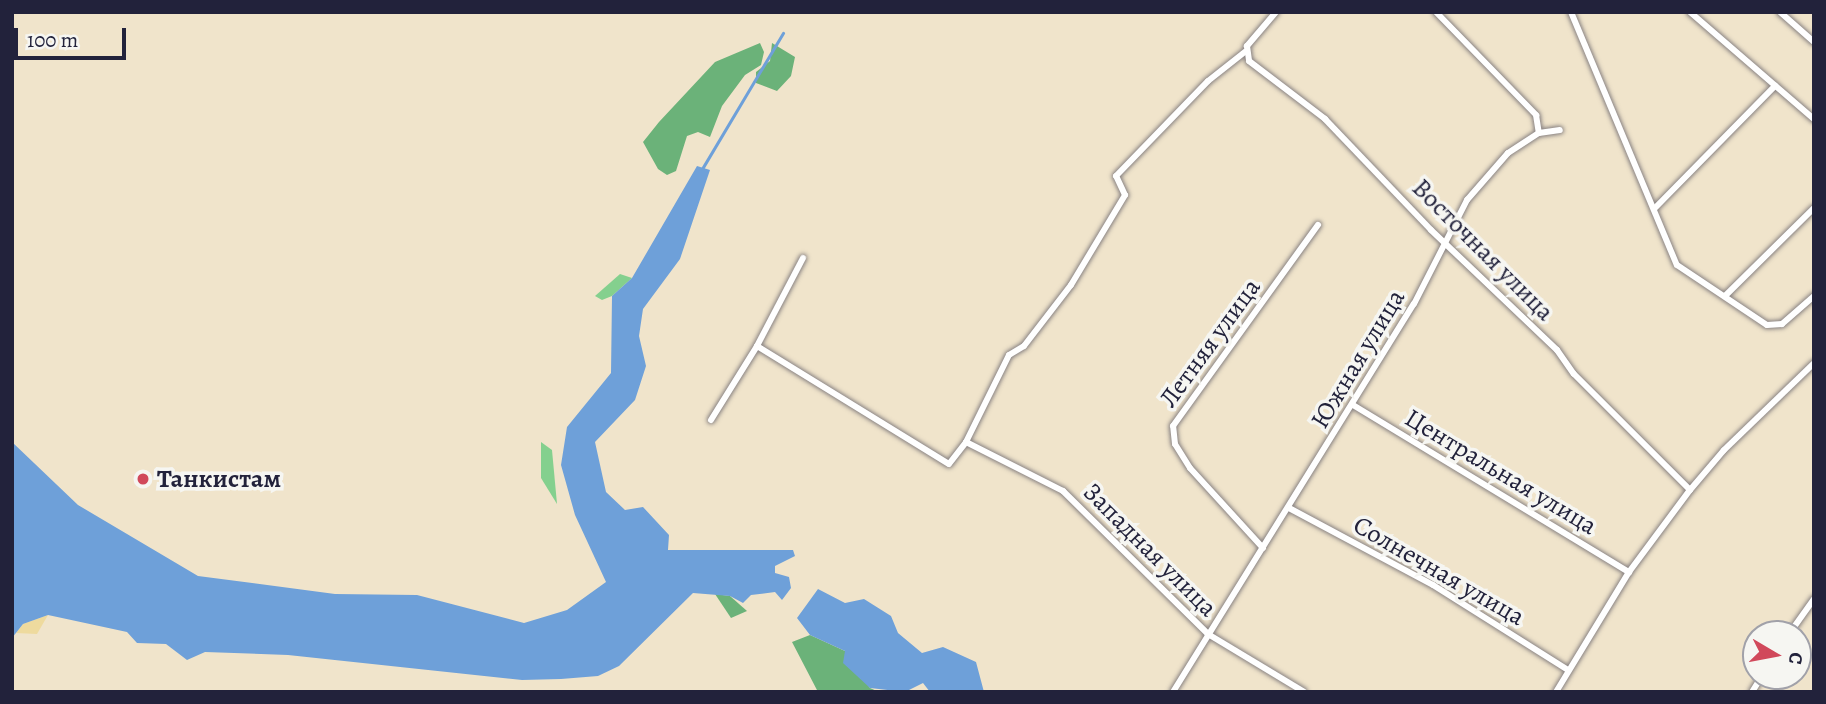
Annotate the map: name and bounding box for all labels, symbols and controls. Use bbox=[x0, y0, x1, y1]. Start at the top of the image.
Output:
scale bar bbox=[18, 14, 130, 58]
text: 100 m bbox=[27, 26, 78, 54]
street label: Восточная улица bbox=[1405, 172, 1561, 328]
street label: Летняя улица bbox=[1153, 273, 1267, 413]
street label: Южная улица bbox=[1304, 284, 1412, 434]
street label: Центральная улица bbox=[1399, 402, 1603, 542]
place label: Танкистам bbox=[157, 463, 281, 495]
marker: Танкистам bbox=[135, 471, 151, 487]
street label: Западная улица bbox=[1077, 477, 1223, 623]
street label: Солнечная улица bbox=[1348, 509, 1530, 633]
north arrow bbox=[1742, 620, 1812, 690]
text: С bbox=[1782, 650, 1810, 666]

